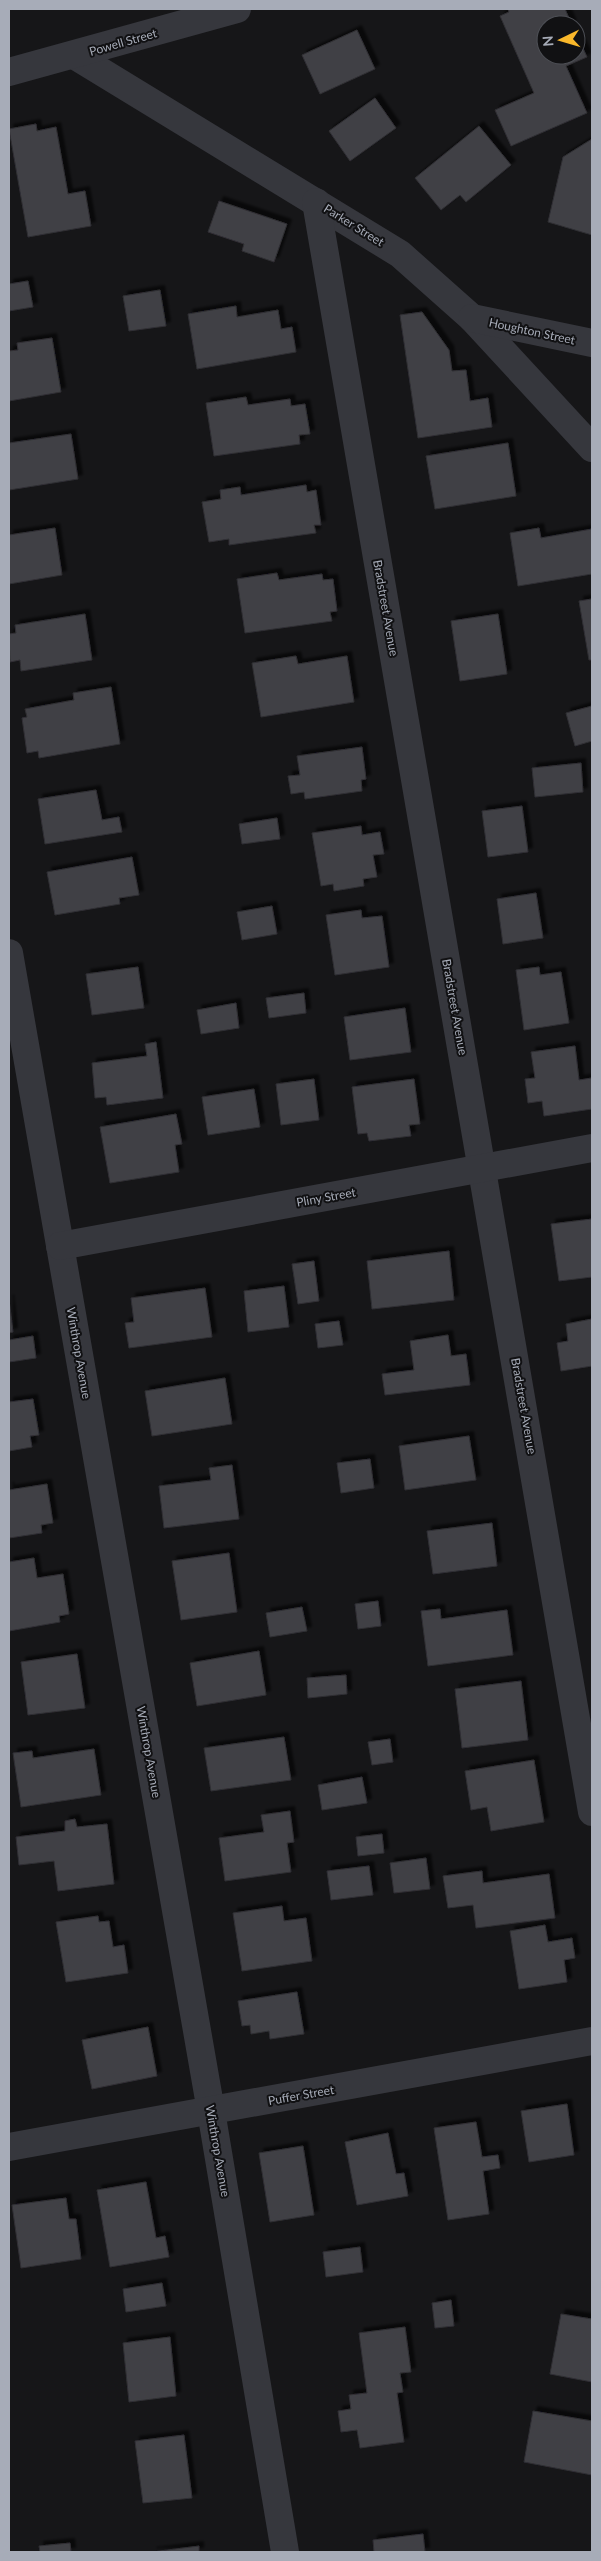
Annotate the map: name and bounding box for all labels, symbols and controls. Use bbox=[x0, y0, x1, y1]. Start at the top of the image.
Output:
north arrow bbox=[536, 15, 586, 65]
street label: Powell Street bbox=[87, 25, 159, 59]
text: N bbox=[539, 35, 556, 47]
street label: Parker Street bbox=[321, 201, 387, 250]
street label: Houghton Street bbox=[488, 315, 577, 348]
street label: Bradstreet Avenue bbox=[370, 559, 402, 657]
street label: Bradstreet Avenue bbox=[439, 958, 471, 1056]
street label: Pliny Street bbox=[295, 1184, 358, 1210]
street label: Winthrop Avenue bbox=[64, 1306, 94, 1400]
street label: Bradstreet Avenue bbox=[508, 1357, 540, 1455]
street label: Winthrop Avenue bbox=[134, 1705, 164, 1799]
street label: Puffer Street bbox=[267, 2082, 336, 2108]
street label: Winthrop Avenue bbox=[203, 2104, 233, 2198]

